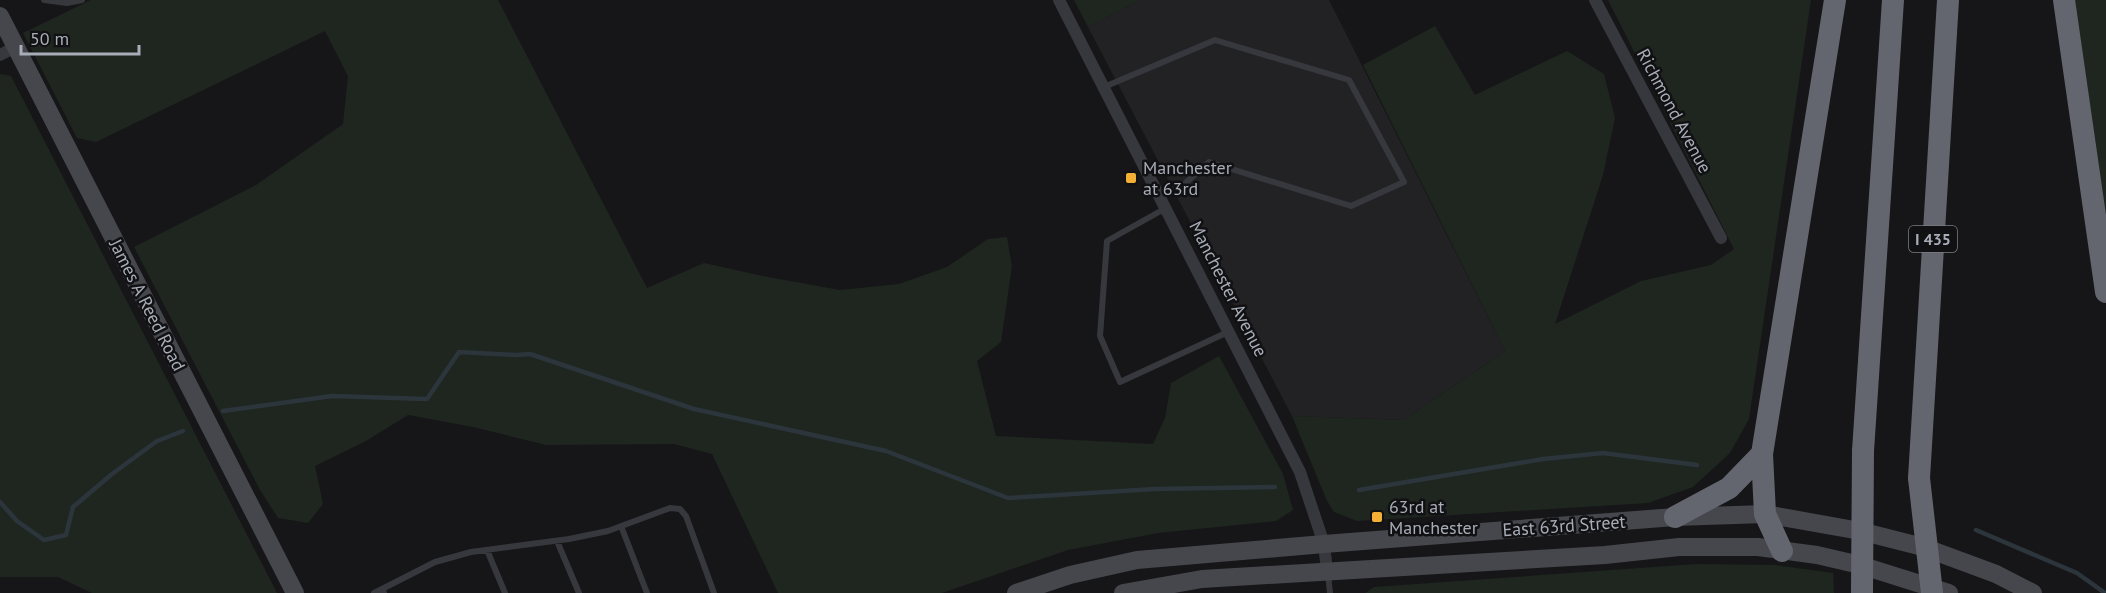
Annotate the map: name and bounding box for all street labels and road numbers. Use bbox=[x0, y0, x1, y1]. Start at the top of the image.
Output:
street label: Richmond Avenue bbox=[1632, 45, 1717, 177]
street label: Manchester Avenue bbox=[1184, 217, 1273, 361]
road number: I 435 bbox=[1909, 226, 1957, 252]
street label: James A Reed Road bbox=[104, 234, 191, 375]
street label: East 63rd Street bbox=[1502, 510, 1626, 541]

